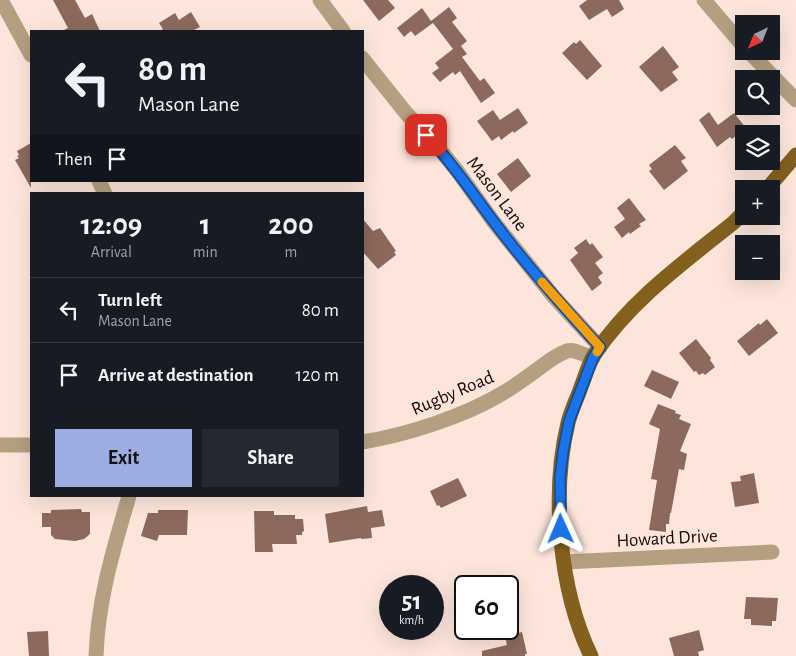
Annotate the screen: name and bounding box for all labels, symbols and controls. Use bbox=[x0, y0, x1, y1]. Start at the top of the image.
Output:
north arrow bbox=[735, 15, 780, 60]
map controls bbox=[735, 15, 780, 280]
icon: left bbox=[55, 50, 120, 115]
text: 80 m bbox=[138, 52, 207, 87]
button: search bbox=[735, 70, 780, 115]
text: Mason Lane bbox=[138, 93, 240, 115]
pin bbox=[405, 114, 447, 156]
icon: arrive bbox=[412, 121, 440, 149]
button: layers bbox=[735, 125, 780, 170]
icon: arrive bbox=[103, 145, 131, 173]
text: Then bbox=[55, 150, 93, 169]
street label: Mason Lane bbox=[463, 153, 531, 235]
button: + bbox=[735, 180, 780, 225]
text: 12:09 bbox=[80, 210, 142, 240]
text: 1 bbox=[200, 210, 211, 240]
text: 200 bbox=[268, 210, 314, 240]
button: − bbox=[735, 235, 780, 280]
text: Arrival bbox=[91, 244, 132, 260]
text: min bbox=[193, 244, 218, 260]
text: m bbox=[284, 244, 297, 260]
text: Turn left bbox=[98, 291, 162, 310]
icon: left bbox=[55, 296, 83, 324]
text: 80 m bbox=[302, 301, 339, 320]
text: Mason Lane bbox=[98, 313, 172, 329]
icon: arrive bbox=[55, 361, 83, 389]
text: Arrive at destination bbox=[98, 366, 254, 385]
text: 120 m bbox=[295, 366, 339, 385]
street label: Rugby Road bbox=[409, 367, 497, 419]
button: Exit bbox=[55, 429, 192, 487]
button: Share bbox=[202, 429, 339, 487]
position arrow bbox=[534, 502, 586, 554]
street label: Howard Drive bbox=[616, 526, 718, 551]
speed limit sign: 60 bbox=[454, 575, 519, 640]
text: 51 bbox=[402, 589, 421, 614]
text: km/h bbox=[399, 614, 424, 626]

